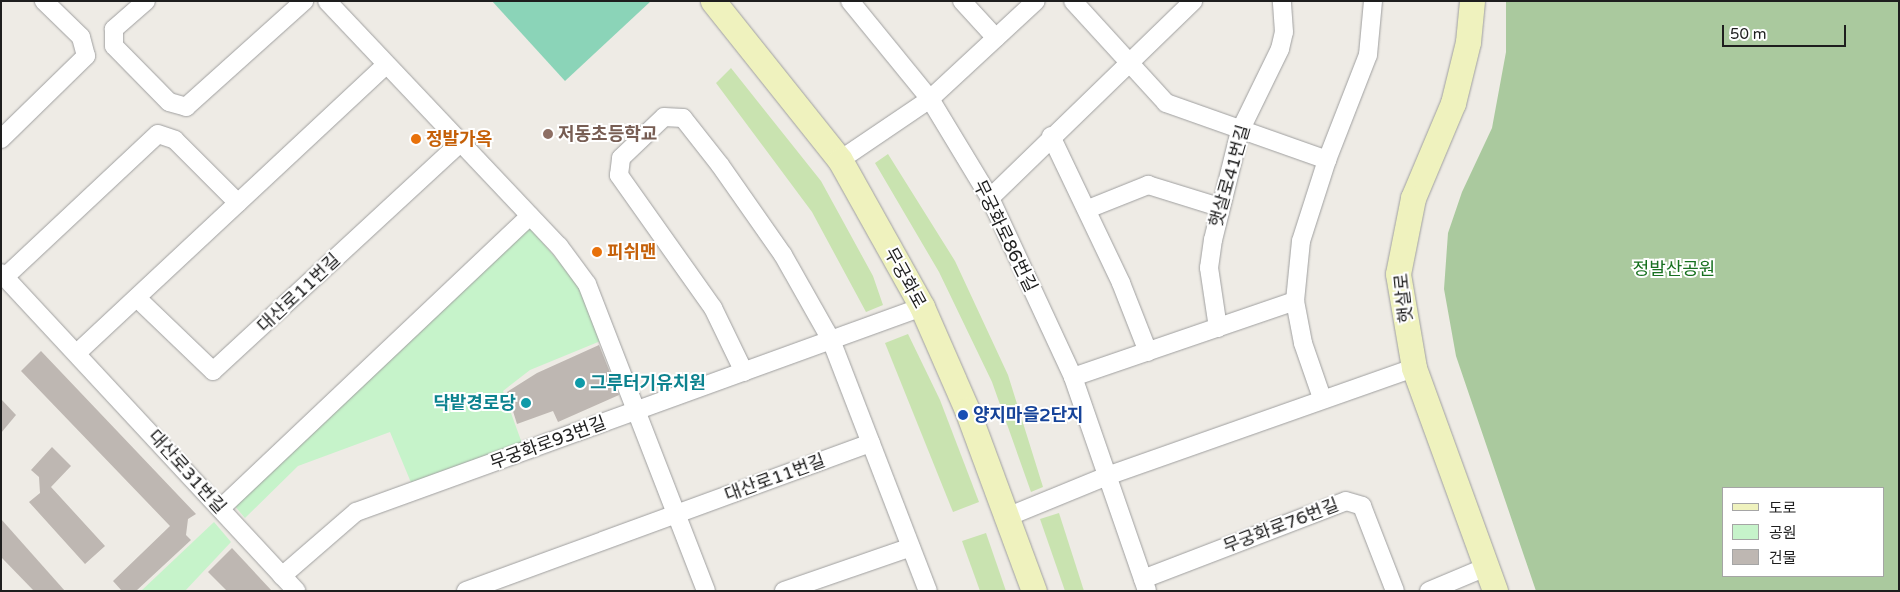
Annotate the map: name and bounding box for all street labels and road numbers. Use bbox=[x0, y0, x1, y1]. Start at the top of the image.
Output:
street label: 햇살로41번길 bbox=[1205, 122, 1255, 230]
street label: 무궁화로86번길 bbox=[969, 176, 1041, 296]
street label: 무궁화로 bbox=[879, 244, 931, 312]
street label: 대산로11번길 bbox=[253, 249, 345, 337]
street label: 햇살로 bbox=[1391, 272, 1417, 324]
street label: 무궁화로93번길 bbox=[487, 412, 609, 474]
street label: 대산로31번길 bbox=[144, 426, 230, 518]
street label: 대산로11번길 bbox=[722, 450, 828, 506]
street label: 무궁화로76번길 bbox=[1220, 494, 1342, 558]

